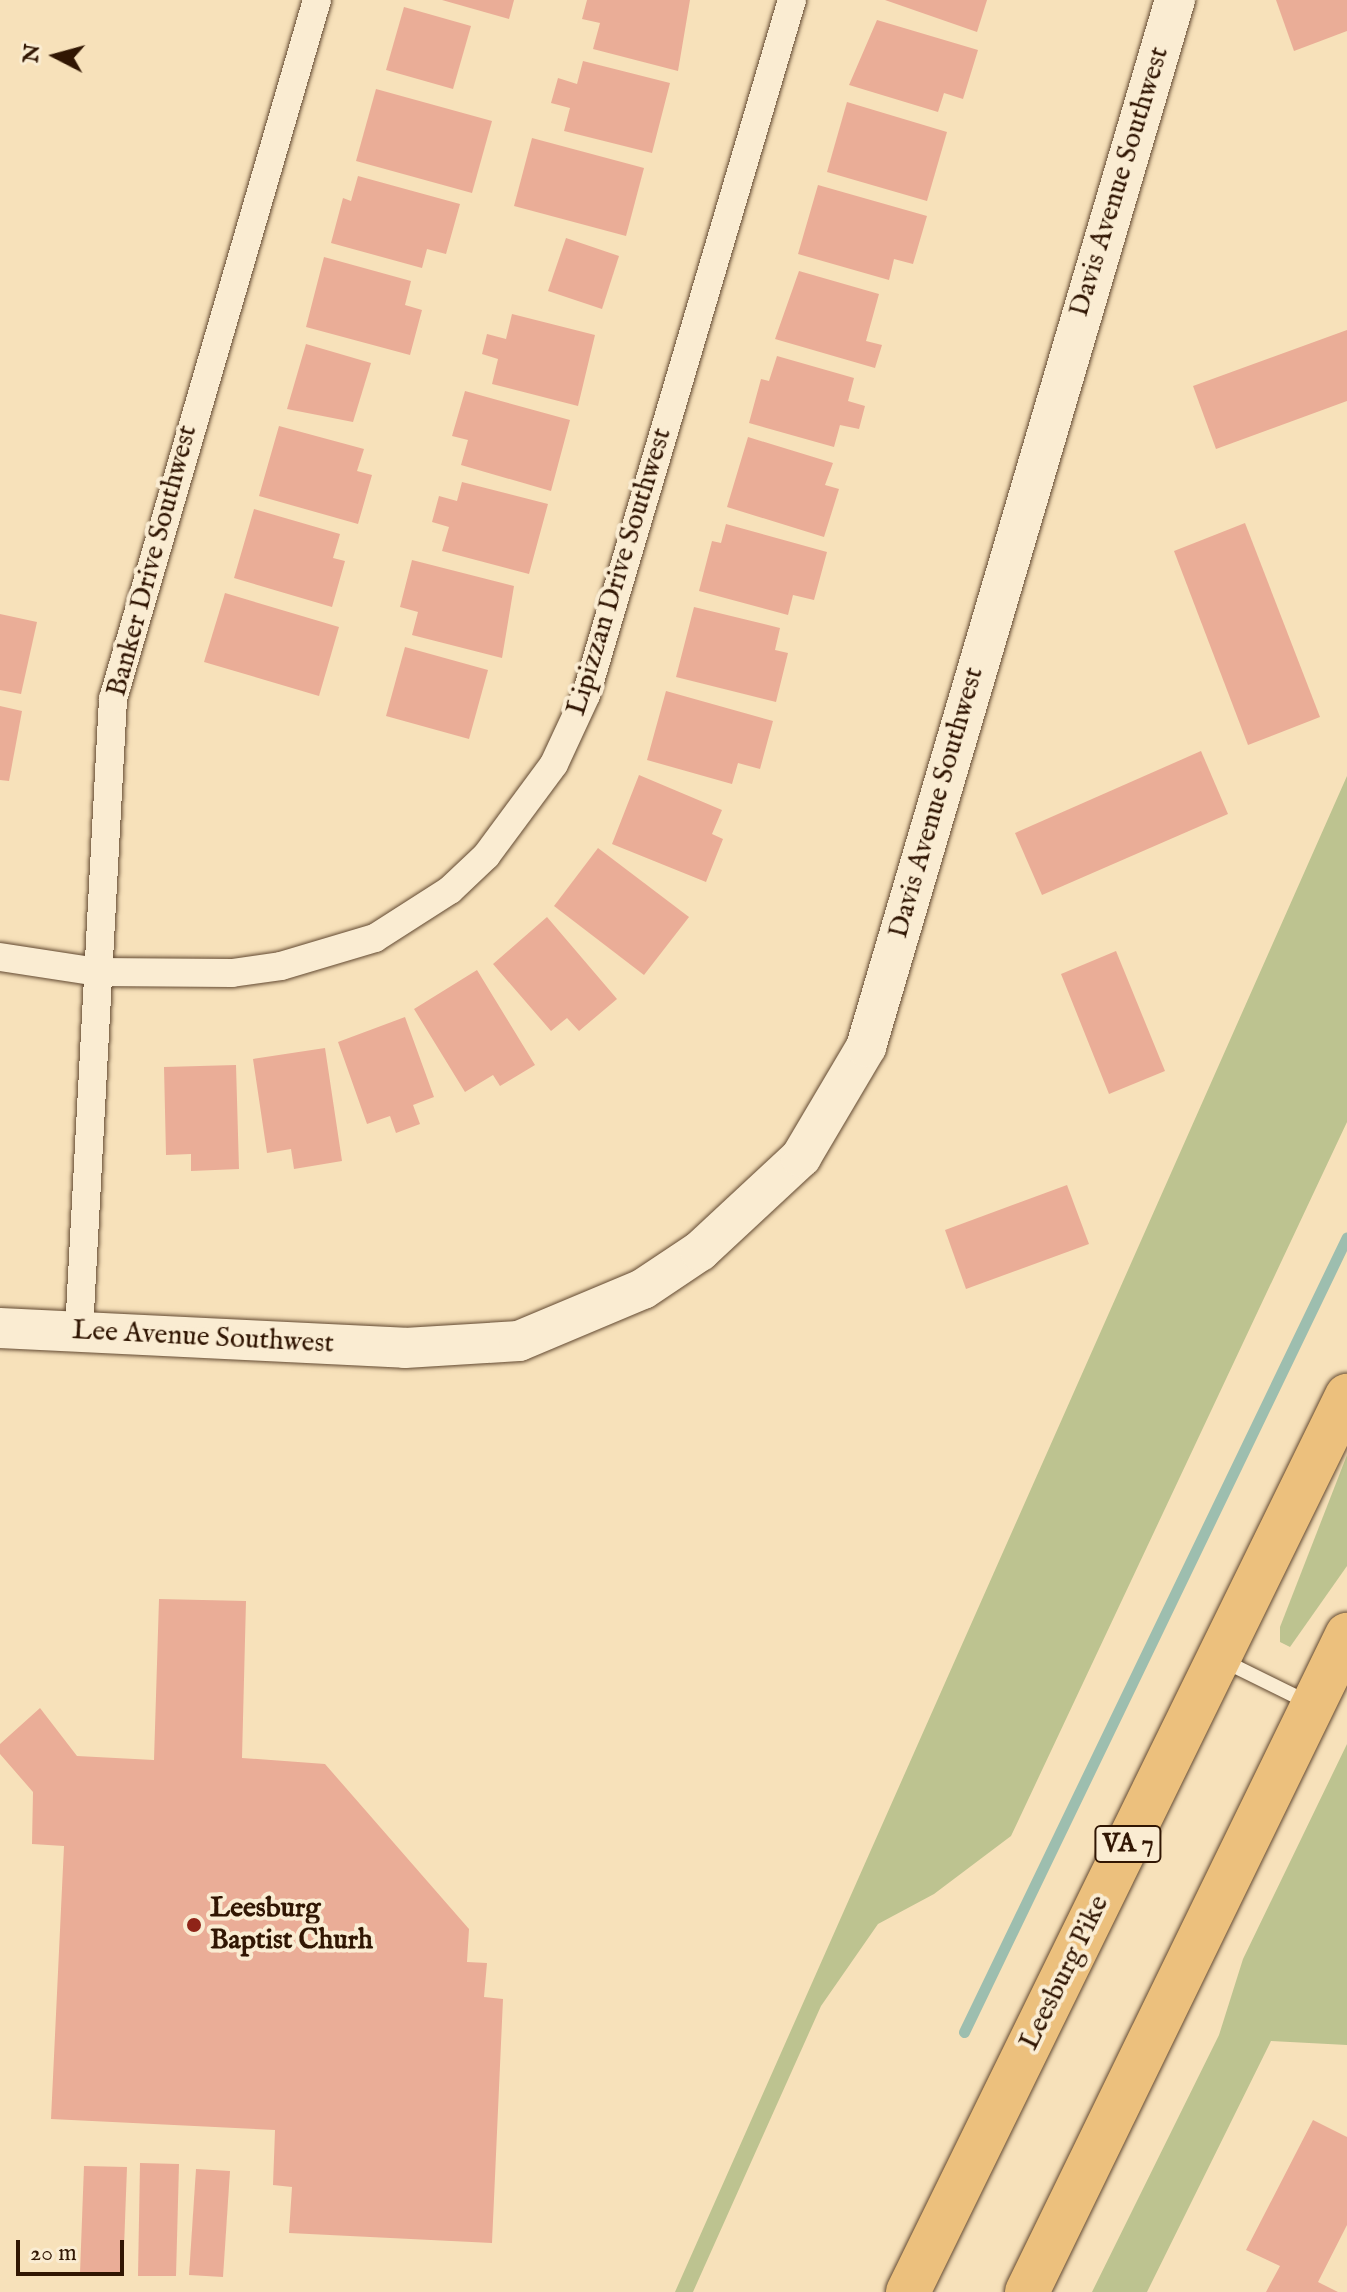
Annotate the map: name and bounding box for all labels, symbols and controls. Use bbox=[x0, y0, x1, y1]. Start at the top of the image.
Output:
north arrow bbox=[16, 16, 96, 96]
text: N bbox=[17, 43, 47, 64]
street label: Davis Avenue Southwest bbox=[1063, 43, 1177, 321]
street label: Banker Drive Southwest bbox=[101, 422, 205, 700]
street label: Lipizzan Drive Southwest bbox=[560, 424, 680, 720]
street label: Davis Avenue Southwest bbox=[882, 664, 992, 942]
street label: Lee Avenue Southwest bbox=[71, 1314, 335, 1362]
road number: VA 7 bbox=[1094, 1822, 1162, 1866]
street label: Leesburg Pike bbox=[1013, 1890, 1117, 2056]
place label: Leesburg Baptist Churh bbox=[210, 1892, 373, 1958]
marker: Leesburg Baptist Churh bbox=[185, 1916, 203, 1934]
scale bar bbox=[20, 2224, 128, 2274]
text: 20 m bbox=[30, 2238, 77, 2269]

